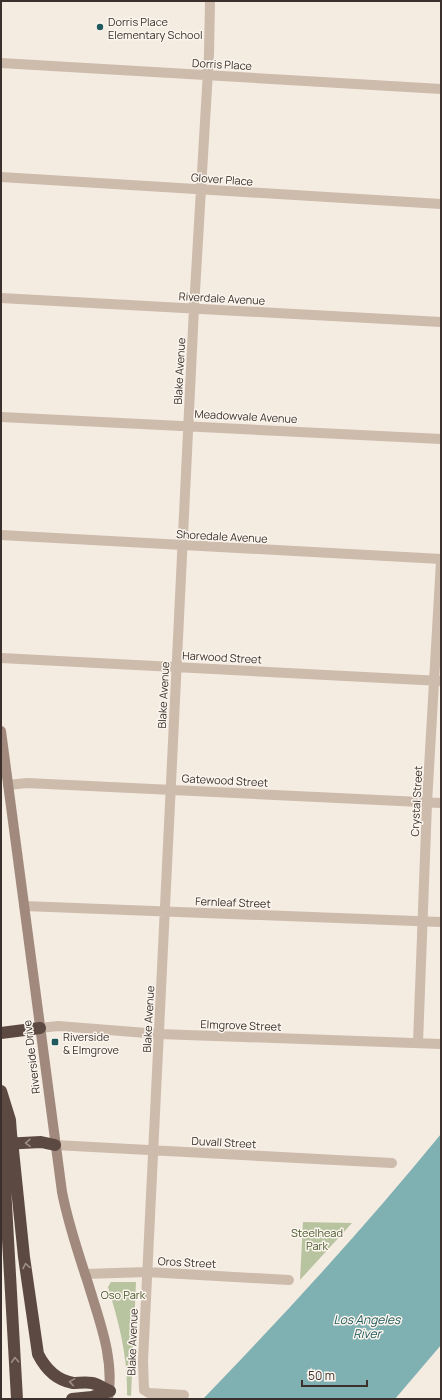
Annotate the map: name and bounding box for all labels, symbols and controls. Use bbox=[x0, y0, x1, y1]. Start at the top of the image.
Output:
place label: Dorris Place Elementary School bbox=[108, 14, 203, 42]
marker: Dorris Place Elementary School bbox=[95, 22, 105, 32]
street label: Dorris Place bbox=[192, 55, 253, 73]
street label: Glover Place bbox=[190, 169, 254, 189]
street label: Riverdale Avenue bbox=[178, 288, 266, 308]
street label: Blake Avenue bbox=[170, 337, 188, 405]
street label: Meadowvale Avenue bbox=[194, 406, 298, 426]
street label: Shoredale Avenue bbox=[176, 526, 269, 546]
street label: Harwood Street bbox=[182, 647, 262, 667]
street label: Blake Avenue bbox=[154, 661, 172, 729]
street label: Crystal Street bbox=[407, 765, 425, 837]
street label: Gatewood Street bbox=[181, 770, 269, 790]
street label: Fernleaf Street bbox=[195, 893, 271, 911]
street label: Blake Avenue bbox=[139, 985, 157, 1053]
street label: Elmgrove Street bbox=[200, 1016, 282, 1034]
street label: Riverside Drive bbox=[19, 1019, 43, 1095]
place label: Riverside & Elmgrove bbox=[63, 1029, 120, 1057]
marker: Riverside & Elmgrove bbox=[50, 1037, 60, 1047]
street label: Duvall Street bbox=[191, 1133, 257, 1151]
one-way arrow bbox=[25, 1138, 31, 1147]
park label: Steelhead Park bbox=[291, 1225, 343, 1253]
street label: Oros Street bbox=[157, 1253, 217, 1271]
one-way arrow bbox=[22, 1263, 30, 1270]
park label: Oso Park bbox=[101, 1287, 146, 1302]
street label: Blake Avenue bbox=[123, 1308, 141, 1376]
water label: Los Angeles River bbox=[334, 1311, 402, 1342]
one-way arrow bbox=[10, 1357, 19, 1363]
scale bar bbox=[302, 1362, 367, 1388]
text: 50 m bbox=[308, 1367, 335, 1384]
one-way arrow bbox=[69, 1378, 76, 1387]

